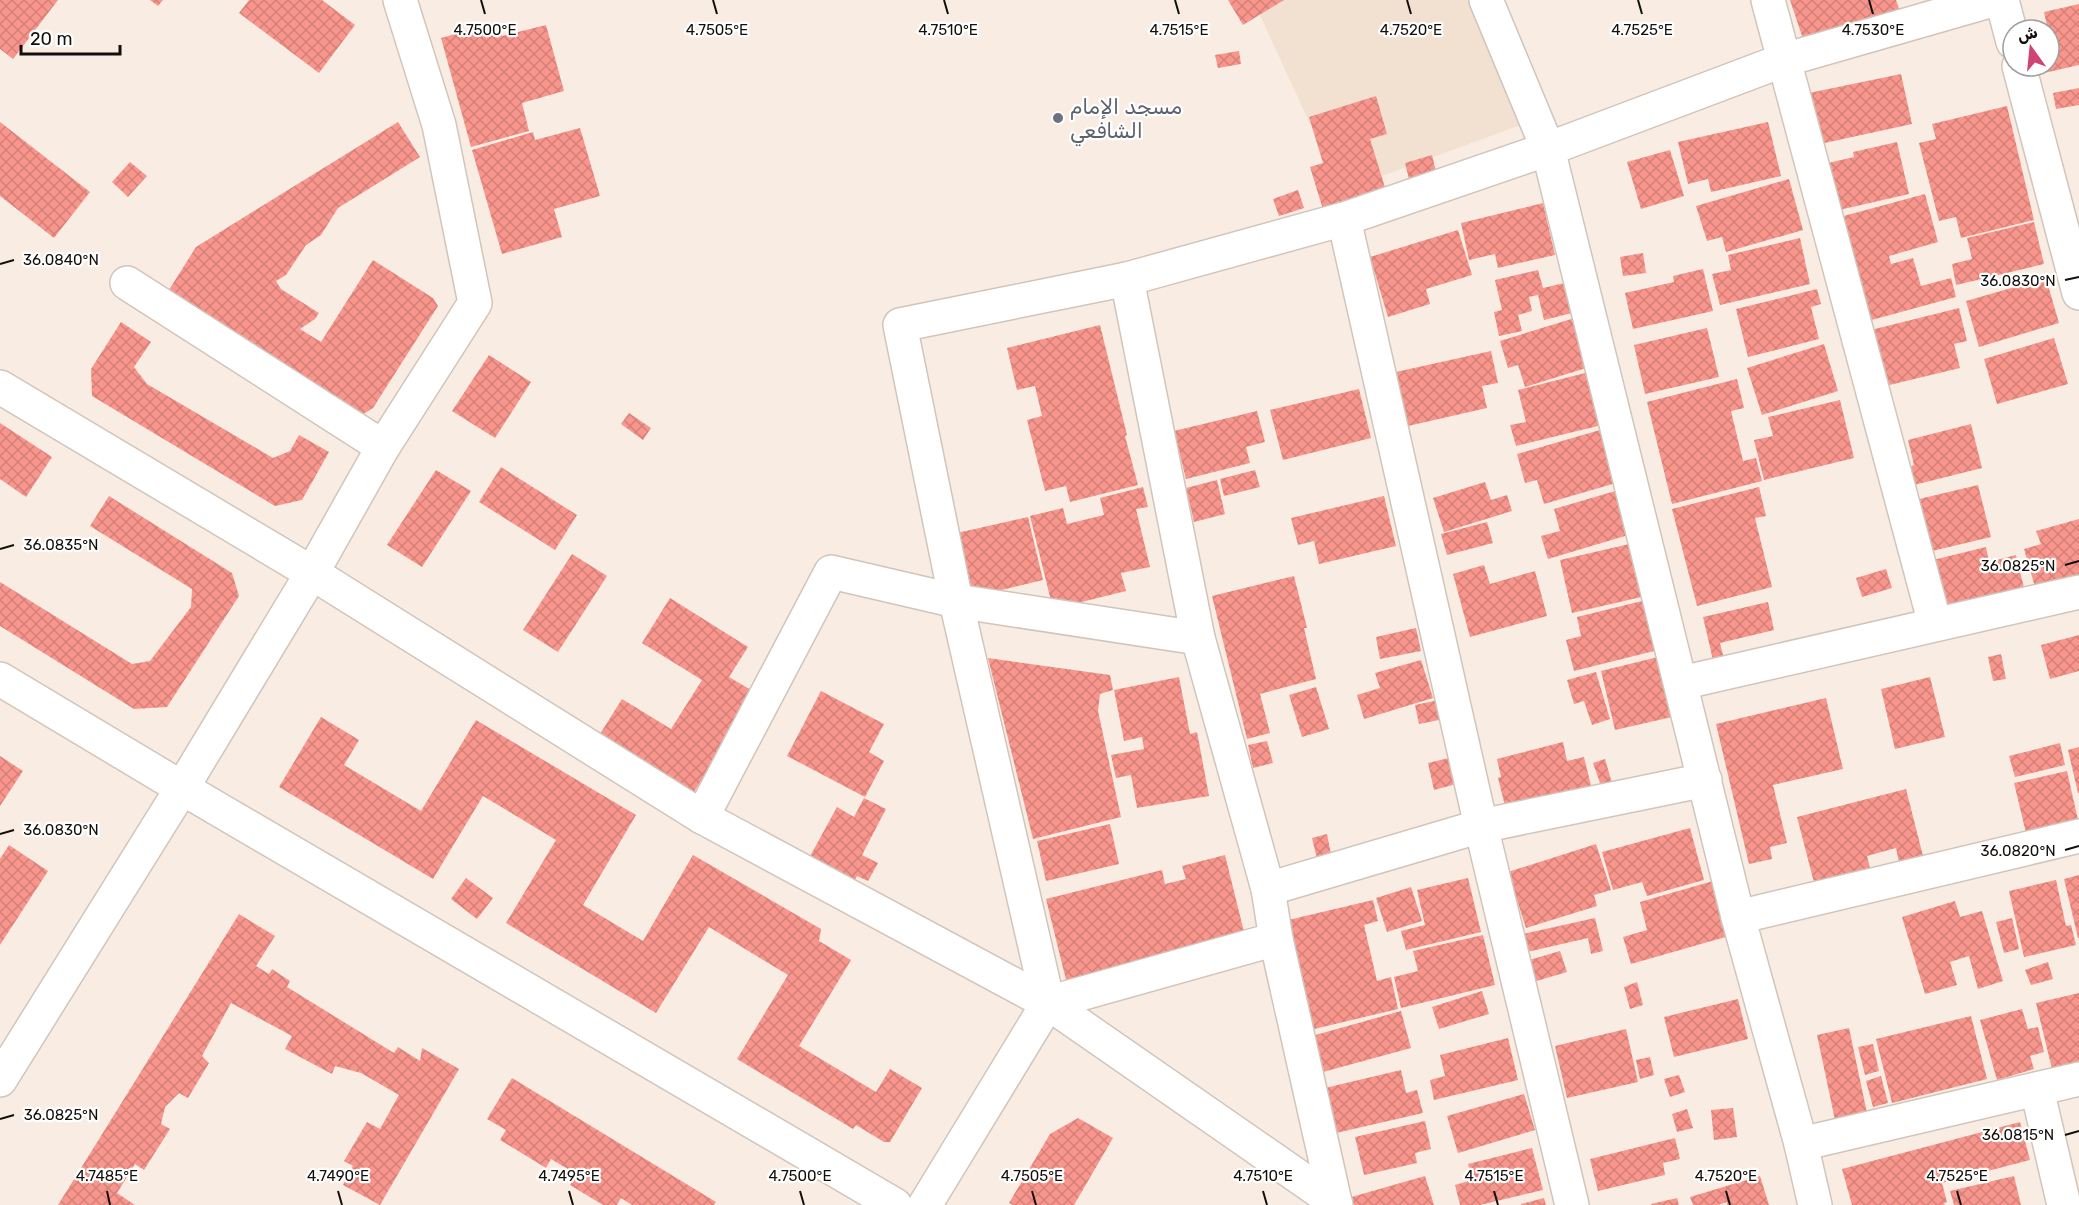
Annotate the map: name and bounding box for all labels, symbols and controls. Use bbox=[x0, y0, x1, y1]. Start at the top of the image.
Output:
scale bar bbox=[21, 18, 120, 56]
north arrow bbox=[2001, 18, 2061, 78]
text: 4.7500°E bbox=[454, 21, 516, 39]
text: 4.7505°E bbox=[686, 21, 748, 39]
text: 4.7510°E bbox=[918, 21, 978, 39]
text: 4.7515°E bbox=[1149, 21, 1209, 39]
text: 4.7520°E bbox=[1380, 21, 1442, 39]
text: 4.7525°E bbox=[1611, 21, 1673, 39]
text: 4.7530°E bbox=[1842, 21, 1904, 39]
text: ش bbox=[2015, 22, 2040, 46]
text: 20 m bbox=[30, 28, 72, 50]
place label: مسجد الإمام الشافعي bbox=[1070, 94, 1182, 147]
marker: مسجد الإمام الشافعي bbox=[1051, 111, 1065, 125]
text: 36.0840°N bbox=[23, 251, 99, 269]
text: 36.0830°N bbox=[1980, 272, 2056, 290]
text: 36.0835°N bbox=[24, 536, 98, 554]
text: 36.0825°N bbox=[1981, 557, 2055, 575]
text: 36.0830°N bbox=[23, 821, 99, 839]
text: 36.0820°N bbox=[1980, 842, 2056, 860]
text: 36.0825°N bbox=[24, 1106, 98, 1124]
text: 36.0815°N bbox=[1982, 1126, 2054, 1144]
text: 4.7485°E bbox=[76, 1167, 138, 1185]
text: 4.7490°E bbox=[307, 1167, 369, 1185]
text: 4.7495°E bbox=[538, 1167, 600, 1185]
text: 4.7500°E bbox=[769, 1167, 831, 1185]
text: 4.7505°E bbox=[1001, 1167, 1063, 1185]
text: 4.7510°E bbox=[1233, 1167, 1293, 1185]
text: 4.7515°E bbox=[1464, 1167, 1524, 1185]
text: 4.7520°E bbox=[1695, 1167, 1757, 1185]
text: 4.7525°E bbox=[1926, 1167, 1988, 1185]

